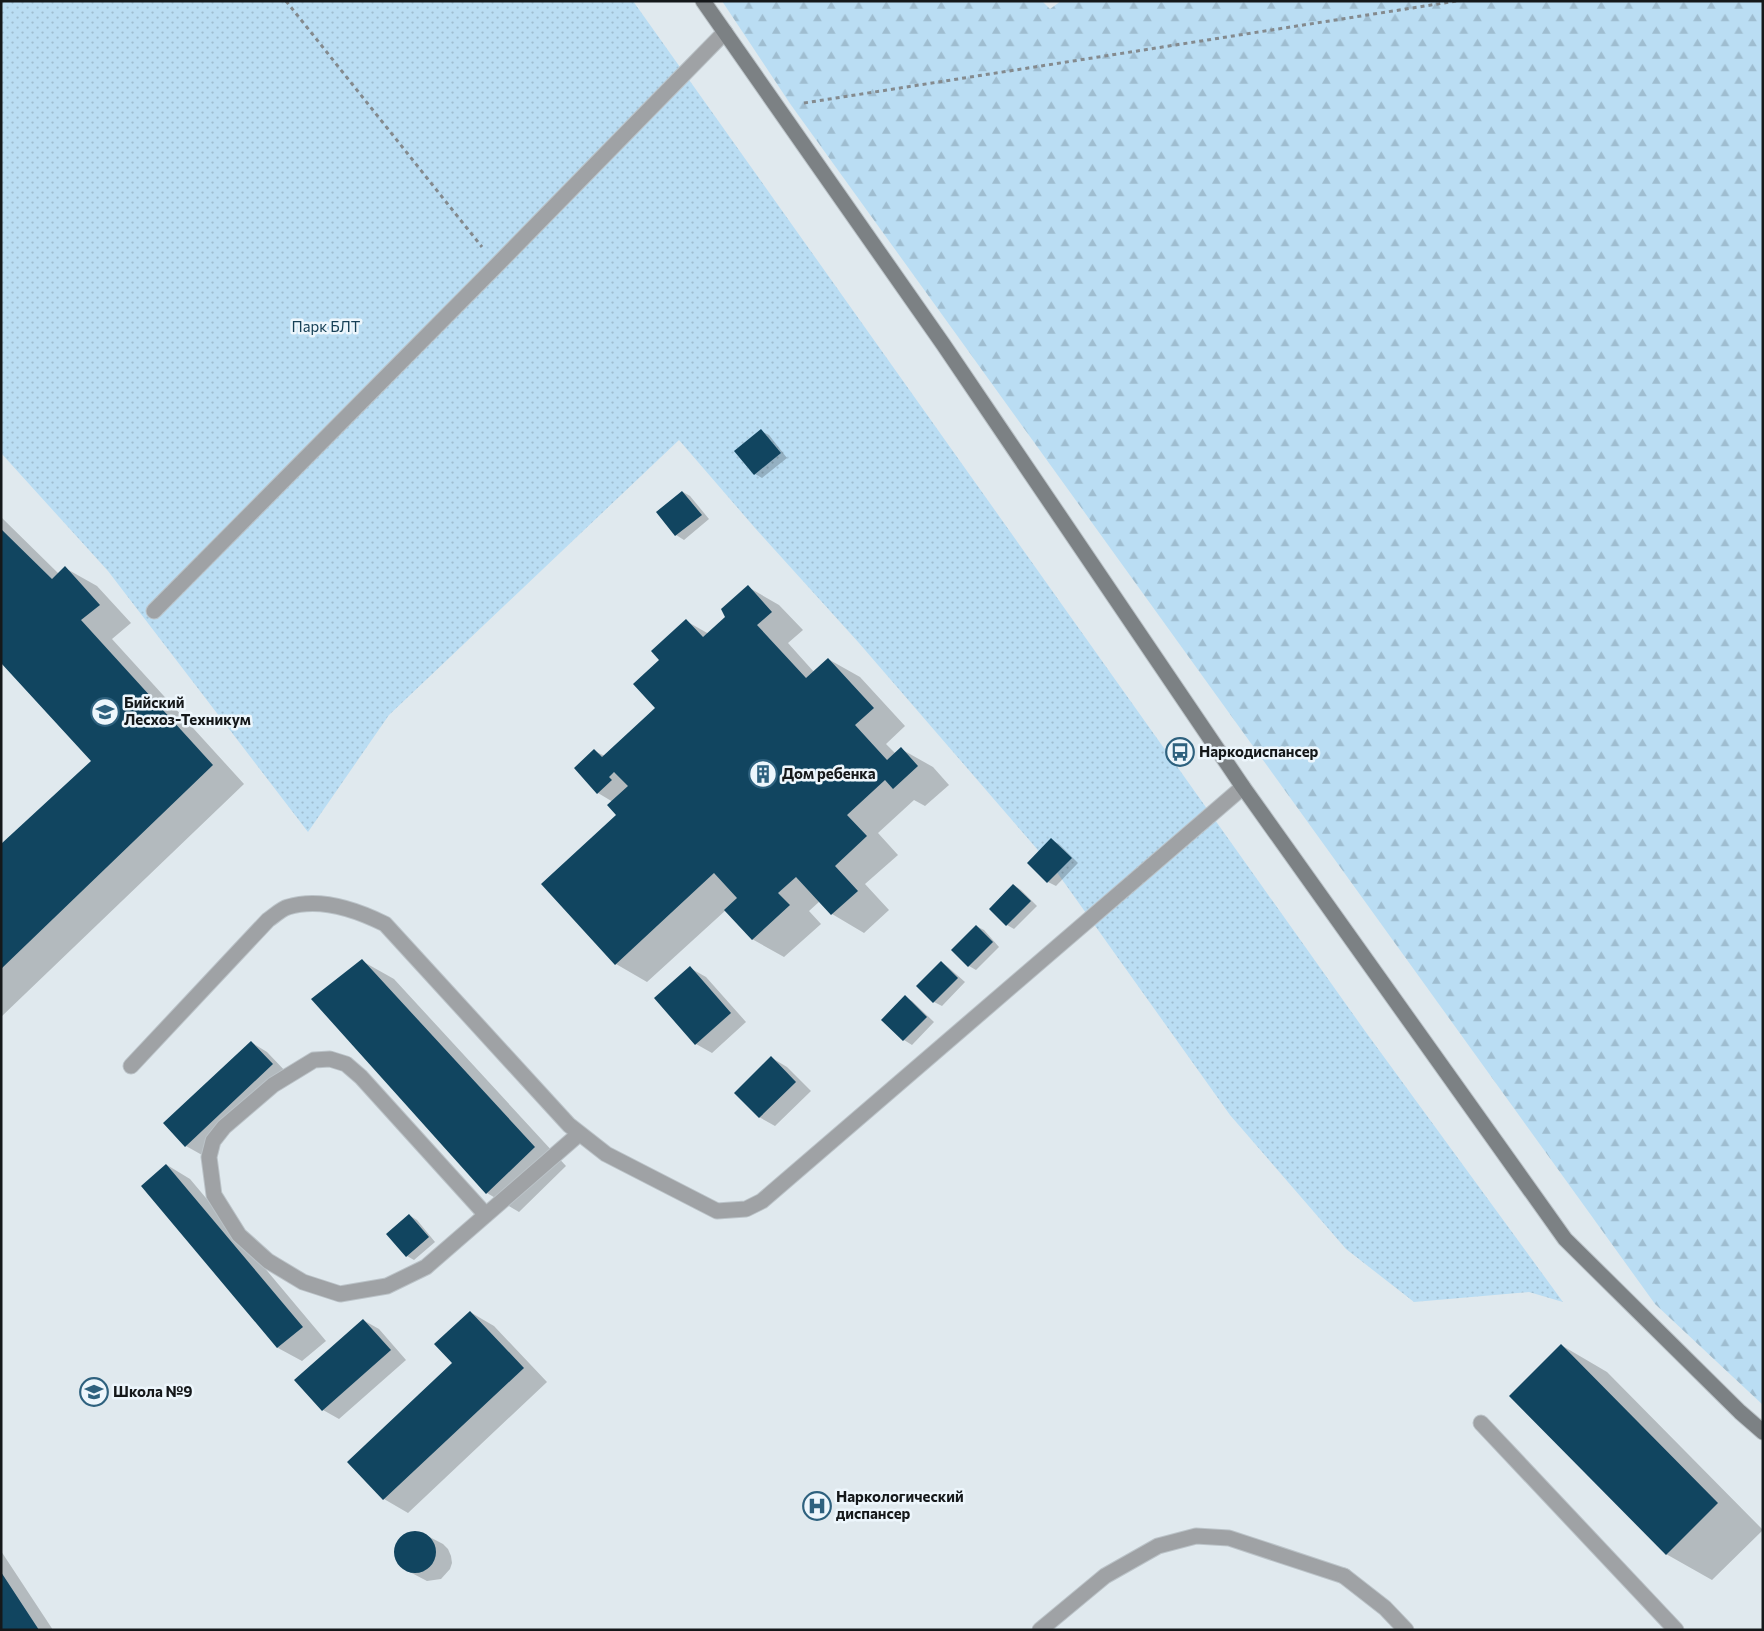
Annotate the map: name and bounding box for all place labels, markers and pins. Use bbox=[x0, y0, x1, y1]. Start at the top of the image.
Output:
place label: Бийский Лесхоз-Техникум bbox=[124, 693, 251, 728]
school or university icon: Бийский Лесхоз-Техникум bbox=[90, 697, 120, 727]
bus stop icon: Наркодиспансер bbox=[1165, 737, 1195, 767]
place label: Наркодиспансер bbox=[1199, 742, 1319, 760]
building icon: Дом ребенка bbox=[748, 759, 778, 789]
place label: Дом ребенка bbox=[782, 764, 876, 782]
school or university icon: Школа №9 bbox=[79, 1377, 109, 1407]
place label: Школа №9 bbox=[113, 1382, 193, 1400]
place label: Наркологический диспансер bbox=[836, 1487, 964, 1522]
hospital icon: Наркологический диспансер bbox=[802, 1491, 832, 1521]

